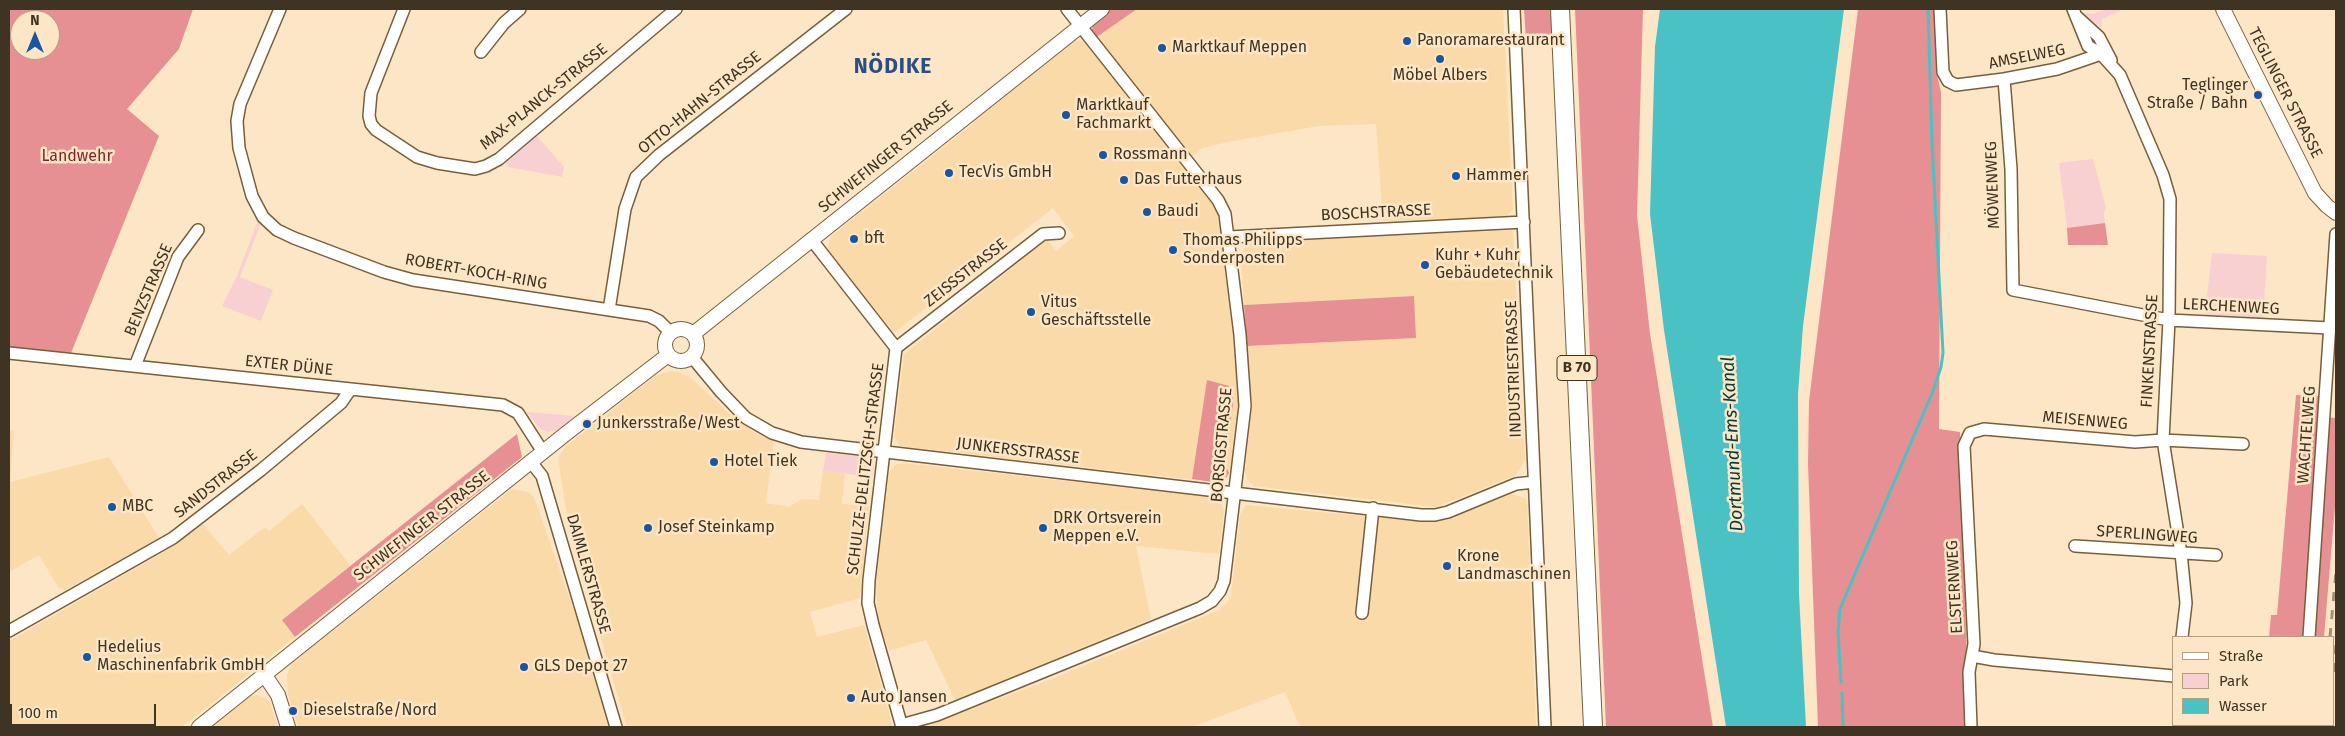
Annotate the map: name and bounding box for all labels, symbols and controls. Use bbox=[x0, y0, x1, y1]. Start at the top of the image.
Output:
north arrow bbox=[10, 10, 60, 60]
text: N bbox=[30, 12, 40, 29]
street label: TEGLINGER STRASSE bbox=[2244, 24, 2326, 162]
place label: Panoramarestaurant bbox=[1417, 31, 1565, 51]
marker: Panoramarestaurant bbox=[1401, 35, 1413, 47]
place label: Marktkauf Meppen bbox=[1172, 38, 1307, 58]
street label: MAX-PLANCK-STRASSE bbox=[476, 40, 612, 154]
street label: AMSELWEG bbox=[1987, 40, 2067, 74]
marker: Marktkauf Meppen bbox=[1156, 42, 1168, 54]
street label: OTTO-HAHN-STRASSE bbox=[635, 47, 765, 159]
marker: Möbel Albers bbox=[1434, 53, 1446, 65]
district label: NÖDIKE bbox=[853, 54, 933, 80]
place label: Möbel Albers bbox=[1393, 66, 1487, 86]
place label: Teglinger Straße / Bahn bbox=[2147, 76, 2248, 114]
marker: Teglinger Straße / Bahn bbox=[2252, 89, 2264, 101]
place label: Marktkauf Fachmarkt bbox=[1076, 96, 1151, 134]
street label: SCHWEFINGER STRASSE bbox=[815, 97, 957, 217]
marker: Marktkauf Fachmarkt bbox=[1060, 109, 1072, 121]
street label: MÖWENWEG bbox=[1982, 141, 2004, 229]
place label: Rossmann bbox=[1113, 145, 1188, 165]
park label: Landwehr bbox=[41, 147, 113, 167]
marker: Rossmann bbox=[1097, 149, 1109, 161]
place label: TecVis GmbH bbox=[959, 163, 1052, 183]
place label: Hammer bbox=[1466, 166, 1528, 186]
marker: TecVis GmbH bbox=[943, 167, 955, 179]
place label: Das Futterhaus bbox=[1134, 170, 1242, 190]
marker: Hammer bbox=[1450, 170, 1462, 182]
marker: Das Futterhaus bbox=[1118, 174, 1130, 186]
street label: BOSCHSTRASSE bbox=[1320, 201, 1432, 225]
place label: Baudi bbox=[1157, 202, 1199, 222]
marker: Baudi bbox=[1141, 206, 1153, 218]
place label: bft bbox=[864, 229, 885, 249]
place label: Thomas Philipps Sonderposten bbox=[1183, 231, 1303, 269]
marker: bft bbox=[848, 233, 860, 245]
street label: ZEISSSTRASSE bbox=[921, 235, 1011, 311]
street label: BENZSTRASSE bbox=[121, 241, 177, 339]
marker: Thomas Philipps Sonderposten bbox=[1167, 244, 1179, 256]
place label: Kuhr + Kuhr Gebäudetechnik bbox=[1435, 246, 1553, 284]
street label: ROBERT-KOCH-RING bbox=[403, 250, 549, 294]
marker: Kuhr + Kuhr Gebäudetechnik bbox=[1419, 259, 1431, 271]
place label: Vitus Geschäftsstelle bbox=[1041, 293, 1151, 331]
street label: FINKENSTRASSE bbox=[2137, 294, 2163, 408]
street label: LERCHENWEG bbox=[2182, 295, 2280, 319]
street label: INDUSTRIESTRASSE bbox=[1502, 300, 1526, 438]
marker: Vitus Geschäftsstelle bbox=[1025, 306, 1037, 318]
street label: EXTER DÜNE bbox=[244, 352, 334, 380]
road number: B 70 bbox=[1557, 356, 1597, 380]
water label: Dortmund-Ems-Kanal bbox=[1718, 356, 1748, 532]
street label: SCHULZE-DELITZSCH-STRASSE bbox=[843, 362, 889, 576]
street label: WACHTELWEG bbox=[2294, 385, 2320, 485]
street label: BORSIGSTRASSE bbox=[1207, 387, 1237, 503]
street label: MEISENWEG bbox=[2042, 408, 2128, 434]
place label: Junkersstraße/West bbox=[597, 414, 740, 434]
marker: Junkersstraße/West bbox=[581, 418, 593, 430]
street label: JUNKERSSTRASSE bbox=[955, 434, 1081, 468]
street label: SANDSTRASSE bbox=[171, 446, 261, 522]
place label: Hotel Tiek bbox=[724, 452, 797, 472]
marker: Hotel Tiek bbox=[708, 456, 720, 468]
street label: SCHWEFINGER STRASSE bbox=[350, 467, 494, 585]
place label: MBC bbox=[122, 497, 153, 517]
marker: MBC bbox=[106, 501, 118, 513]
place label: DRK Ortsverein Meppen e.V. bbox=[1053, 509, 1162, 547]
street label: DAIMLERSTRASSE bbox=[562, 512, 614, 636]
place label: Josef Steinkamp bbox=[658, 518, 775, 538]
marker: Josef Steinkamp bbox=[642, 522, 654, 534]
marker: DRK Ortsverein Meppen e.V. bbox=[1037, 522, 1049, 534]
street label: SPERLINGWEG bbox=[2096, 522, 2198, 548]
street label: ELSTERNWEG bbox=[1943, 540, 1967, 634]
place label: Krone Landmaschinen bbox=[1457, 547, 1571, 585]
marker: Krone Landmaschinen bbox=[1441, 560, 1453, 572]
legend bbox=[2172, 636, 2335, 726]
place label: Hedelius Maschinenfabrik GmbH bbox=[97, 638, 265, 676]
text: Straße bbox=[2219, 647, 2263, 665]
marker: Hedelius Maschinenfabrik GmbH bbox=[81, 651, 93, 663]
place label: GLS Depot 27 bbox=[534, 657, 628, 677]
marker: GLS Depot 27 bbox=[518, 661, 530, 673]
text: Park bbox=[2219, 672, 2249, 690]
place label: Auto Jansen bbox=[861, 688, 947, 708]
marker: Auto Jansen bbox=[845, 692, 857, 704]
scale bar bbox=[12, 694, 159, 726]
text: Wasser bbox=[2219, 697, 2267, 715]
place label: Dieselstraße/Nord bbox=[303, 701, 437, 721]
text: 100 m bbox=[18, 704, 58, 722]
marker: Dieselstraße/Nord bbox=[287, 705, 299, 717]

